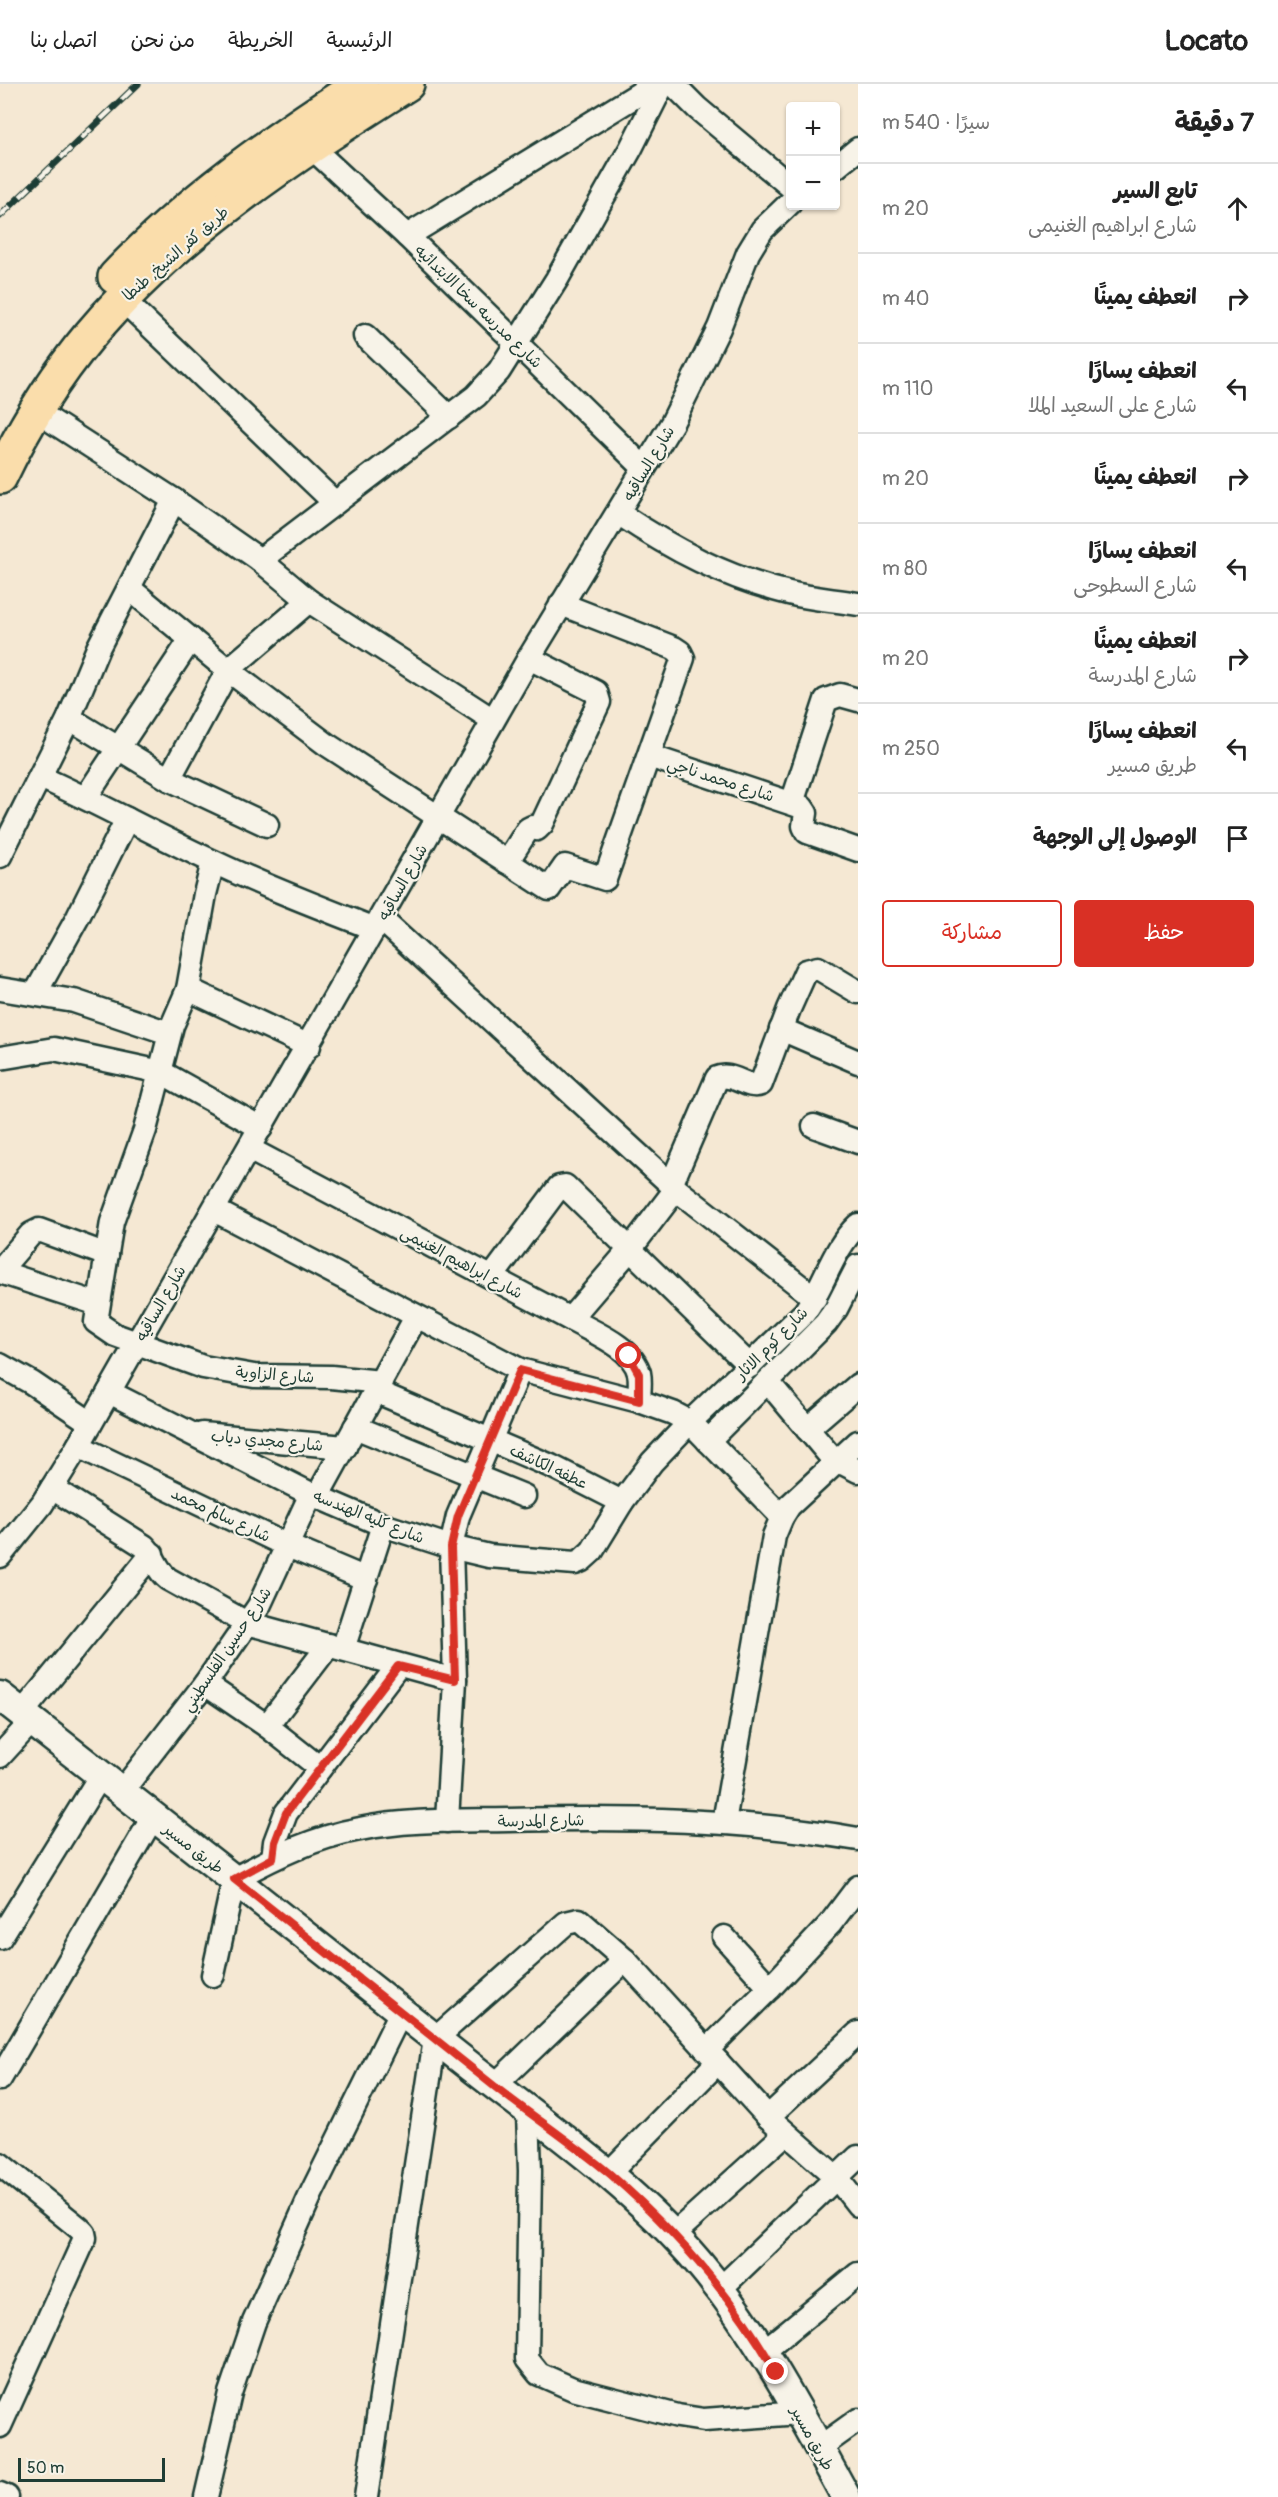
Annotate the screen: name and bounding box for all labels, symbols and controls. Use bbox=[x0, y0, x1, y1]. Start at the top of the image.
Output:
text: Locato bbox=[1164, 24, 1248, 59]
text: اتصل بنا bbox=[30, 27, 97, 54]
text: من نحن bbox=[130, 27, 195, 54]
text: الخريطة bbox=[228, 27, 293, 54]
text: الرئيسية bbox=[326, 27, 392, 54]
map controls bbox=[786, 102, 840, 210]
button: + bbox=[786, 102, 840, 156]
text: 7 دقيقة bbox=[1175, 107, 1254, 139]
text: سيرًا · 540 m bbox=[882, 110, 990, 135]
button: − bbox=[786, 156, 840, 210]
text: تابع السير bbox=[1114, 177, 1197, 205]
icon: ahead bbox=[1221, 192, 1254, 225]
text: 20 m bbox=[882, 196, 929, 221]
street label: طريق كفر الشيخ, طنطا bbox=[118, 202, 233, 305]
text: شارع ابراهيم الغنيمى bbox=[1028, 213, 1197, 238]
street label: شارع مدرسه سخا الابتدائيه bbox=[410, 241, 546, 374]
icon: right bbox=[1221, 282, 1254, 315]
text: انعطف يمينًا bbox=[1094, 283, 1197, 311]
text: 40 m bbox=[882, 286, 929, 311]
text: انعطف يسارًا bbox=[1088, 357, 1197, 385]
icon: left bbox=[1221, 372, 1254, 405]
text: 110 m bbox=[882, 376, 933, 401]
text: شارع على السعيد الملا bbox=[1028, 393, 1197, 418]
street label: شارع الساقيه bbox=[619, 422, 680, 505]
icon: right bbox=[1221, 462, 1254, 495]
text: انعطف يمينًا bbox=[1094, 463, 1197, 491]
text: 20 m bbox=[882, 466, 929, 491]
text: انعطف يسارًا bbox=[1088, 537, 1197, 565]
icon: left bbox=[1221, 552, 1254, 585]
text: 80 m bbox=[882, 556, 928, 581]
text: شارع السطوحى bbox=[1073, 573, 1197, 598]
text: انعطف يمينًا bbox=[1094, 627, 1197, 655]
icon: right bbox=[1221, 642, 1254, 675]
text: 20 m bbox=[882, 646, 929, 671]
text: شارع المدرسة bbox=[1089, 663, 1197, 688]
text: انعطف يسارًا bbox=[1088, 717, 1197, 745]
icon: left bbox=[1221, 732, 1254, 765]
text: 250 m bbox=[882, 736, 940, 761]
street label: شارع محمد ناجي bbox=[663, 753, 777, 810]
text: طريق مسير bbox=[1108, 753, 1197, 778]
icon: arrive bbox=[1221, 822, 1254, 855]
text: الوصول إلى الوجهة bbox=[1033, 823, 1197, 851]
street label: شارع الساقيه bbox=[374, 841, 433, 925]
button: مشاركة bbox=[882, 900, 1062, 967]
button: حفظ bbox=[1074, 900, 1254, 967]
street label: شارع ابراهيم الغنيمى bbox=[396, 1222, 526, 1305]
street label: شارع الساقيه bbox=[131, 1262, 191, 1345]
street label: شارع كوم الاثار bbox=[730, 1303, 814, 1387]
route start bbox=[615, 1342, 641, 1368]
street label: شارع الزاوية bbox=[235, 1362, 315, 1389]
street label: شارع مجدي دياب bbox=[210, 1426, 324, 1457]
street label: عطفه الكاشف bbox=[506, 1440, 591, 1494]
street label: شارع سالم محمد bbox=[167, 1483, 274, 1549]
street label: شارع كليه الهندسه bbox=[310, 1485, 427, 1549]
street label: شارع حسين الفلسطيني bbox=[178, 1583, 279, 1718]
street label: شارع المدرسة bbox=[497, 1810, 585, 1833]
street label: طريق مسير bbox=[158, 1818, 228, 1879]
route end bbox=[762, 2358, 788, 2384]
street label: طريق مسير bbox=[785, 2401, 838, 2474]
scale bar bbox=[18, 2455, 165, 2482]
text: 50 m bbox=[27, 2458, 64, 2478]

